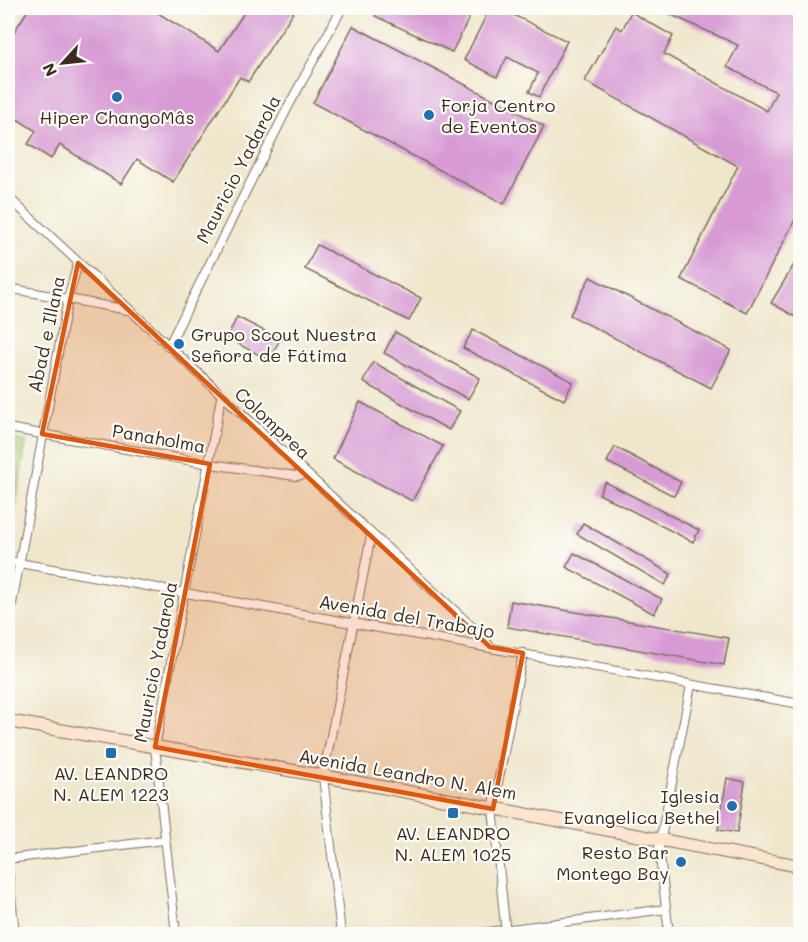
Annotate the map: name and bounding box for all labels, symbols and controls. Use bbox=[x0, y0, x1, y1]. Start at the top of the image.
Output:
north arrow bbox=[33, 33, 93, 93]
text: N bbox=[37, 60, 61, 80]
marker: Hiper ChangoMâs bbox=[110, 90, 124, 104]
street label: Mauricio Yadarola bbox=[190, 91, 286, 247]
place label: Forja Centro de Eventos bbox=[441, 93, 556, 138]
place label: Hiper ChangoMâs bbox=[40, 105, 195, 129]
marker: Forja Centro de Eventos bbox=[422, 108, 436, 122]
street label: Abad e Illana bbox=[22, 274, 70, 394]
place label: Grupo Scout Nuestra Señora de Fátima bbox=[191, 322, 377, 367]
marker: Grupo Scout Nuestra Señora de Fátima bbox=[172, 337, 186, 351]
street label: Colomprea bbox=[230, 382, 316, 464]
street label: Panaholma bbox=[110, 418, 208, 458]
street label: Mauricio Yadarola bbox=[128, 579, 182, 745]
street label: Avenida del Trabajo bbox=[317, 589, 497, 643]
street label: Avenida Leandro N. Alem bbox=[297, 743, 519, 805]
marker: AV. LEANDRO N. ALEM 1223 bbox=[104, 746, 118, 760]
place label: AV. LEANDRO N. ALEM 1223 bbox=[53, 761, 169, 806]
place label: Iglesia Evangelica Bethel bbox=[564, 784, 720, 829]
marker: Iglesia Evangelica Bethel bbox=[725, 799, 739, 813]
marker: AV. LEANDRO N. ALEM 1025 bbox=[446, 806, 460, 820]
place label: AV. LEANDRO N. ALEM 1025 bbox=[395, 821, 511, 866]
place label: Resto Bar Montego Bay bbox=[556, 840, 669, 885]
marker: Resto Bar Montego Bay bbox=[674, 855, 688, 869]

